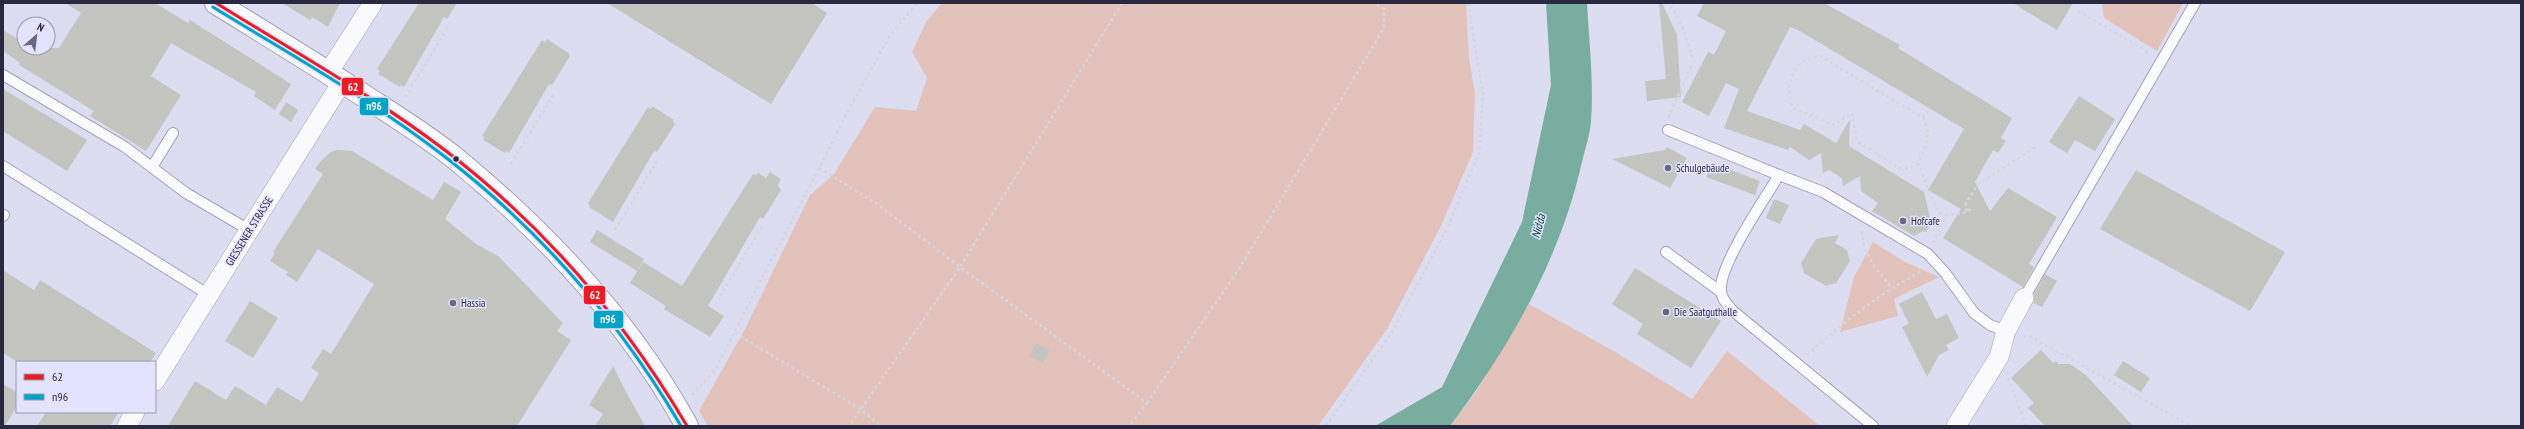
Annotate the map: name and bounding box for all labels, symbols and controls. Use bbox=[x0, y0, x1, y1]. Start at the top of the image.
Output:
north arrow bbox=[16, 16, 56, 56]
text: N bbox=[35, 20, 47, 35]
line badge: 62 bbox=[341, 77, 364, 96]
text: 62 bbox=[348, 80, 358, 94]
line badge: n96 bbox=[359, 97, 389, 116]
text: n96 bbox=[366, 99, 382, 113]
unlabelled marker bbox=[451, 154, 461, 164]
place label: Schulgebäude bbox=[1676, 161, 1730, 175]
marker: Schulgebäude bbox=[1663, 163, 1673, 173]
street label: GIESSENER STRASSE bbox=[222, 194, 276, 268]
water label: Nidda bbox=[1528, 211, 1549, 240]
place label: Hofcafe bbox=[1911, 214, 1940, 228]
marker: Hofcafe bbox=[1898, 216, 1908, 226]
line badge: 62 bbox=[583, 285, 606, 305]
text: 62 bbox=[590, 288, 600, 302]
place label: Hassia bbox=[461, 296, 486, 310]
marker: Hassia bbox=[448, 298, 458, 308]
place label: Die Saatguthalle bbox=[1674, 305, 1737, 319]
marker: Die Saatguthalle bbox=[1661, 307, 1671, 317]
line badge: n96 bbox=[593, 310, 624, 329]
text: n96 bbox=[600, 312, 616, 326]
legend bbox=[16, 361, 156, 413]
text: 62 bbox=[52, 369, 63, 384]
text: n96 bbox=[52, 389, 68, 404]

